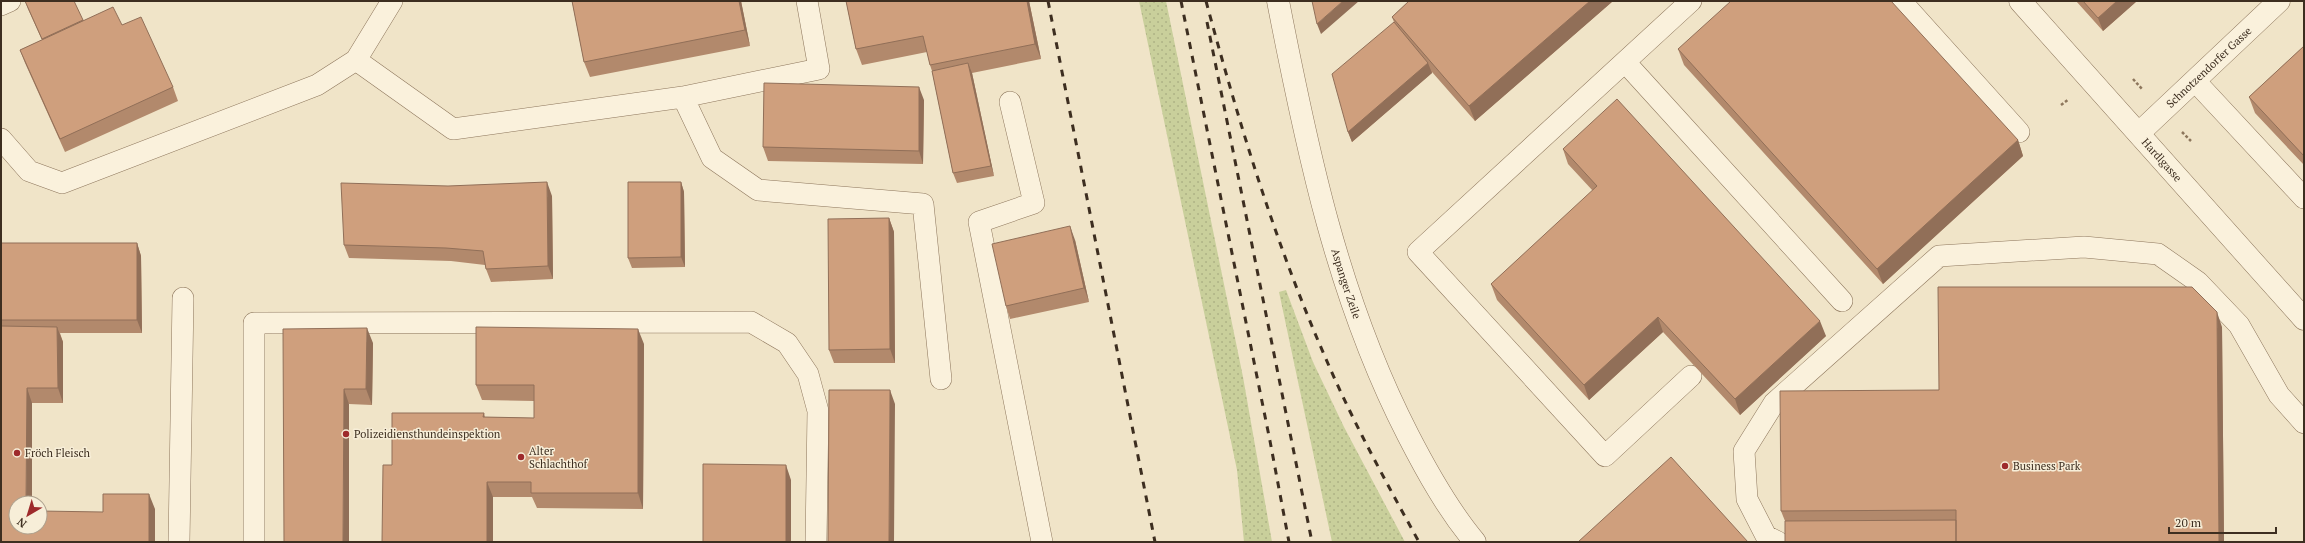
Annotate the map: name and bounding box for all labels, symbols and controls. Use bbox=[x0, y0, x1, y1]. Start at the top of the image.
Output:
street label: Schnotzendorfer Gasse bbox=[2163, 23, 2255, 111]
street label: Hardlgasse bbox=[2139, 135, 2185, 185]
street label: Aspanger Zeile bbox=[1328, 247, 1364, 321]
place label: Polizeidiensthundeinspektion bbox=[354, 427, 501, 441]
marker: Polizeidiensthundeinspektion bbox=[341, 429, 351, 439]
place label: Alter Schlachthof bbox=[529, 444, 589, 471]
place label: Fröch Fleisch bbox=[25, 446, 91, 460]
marker: Fröch Fleisch bbox=[12, 448, 22, 458]
marker: Alter Schlachthof bbox=[516, 452, 526, 462]
place label: Business Park bbox=[2013, 459, 2081, 473]
marker: Business Park bbox=[2000, 461, 2010, 471]
north arrow bbox=[8, 495, 48, 535]
scale bar bbox=[2169, 509, 2276, 535]
text: N bbox=[14, 514, 29, 531]
text: 20 m bbox=[2175, 515, 2202, 530]

